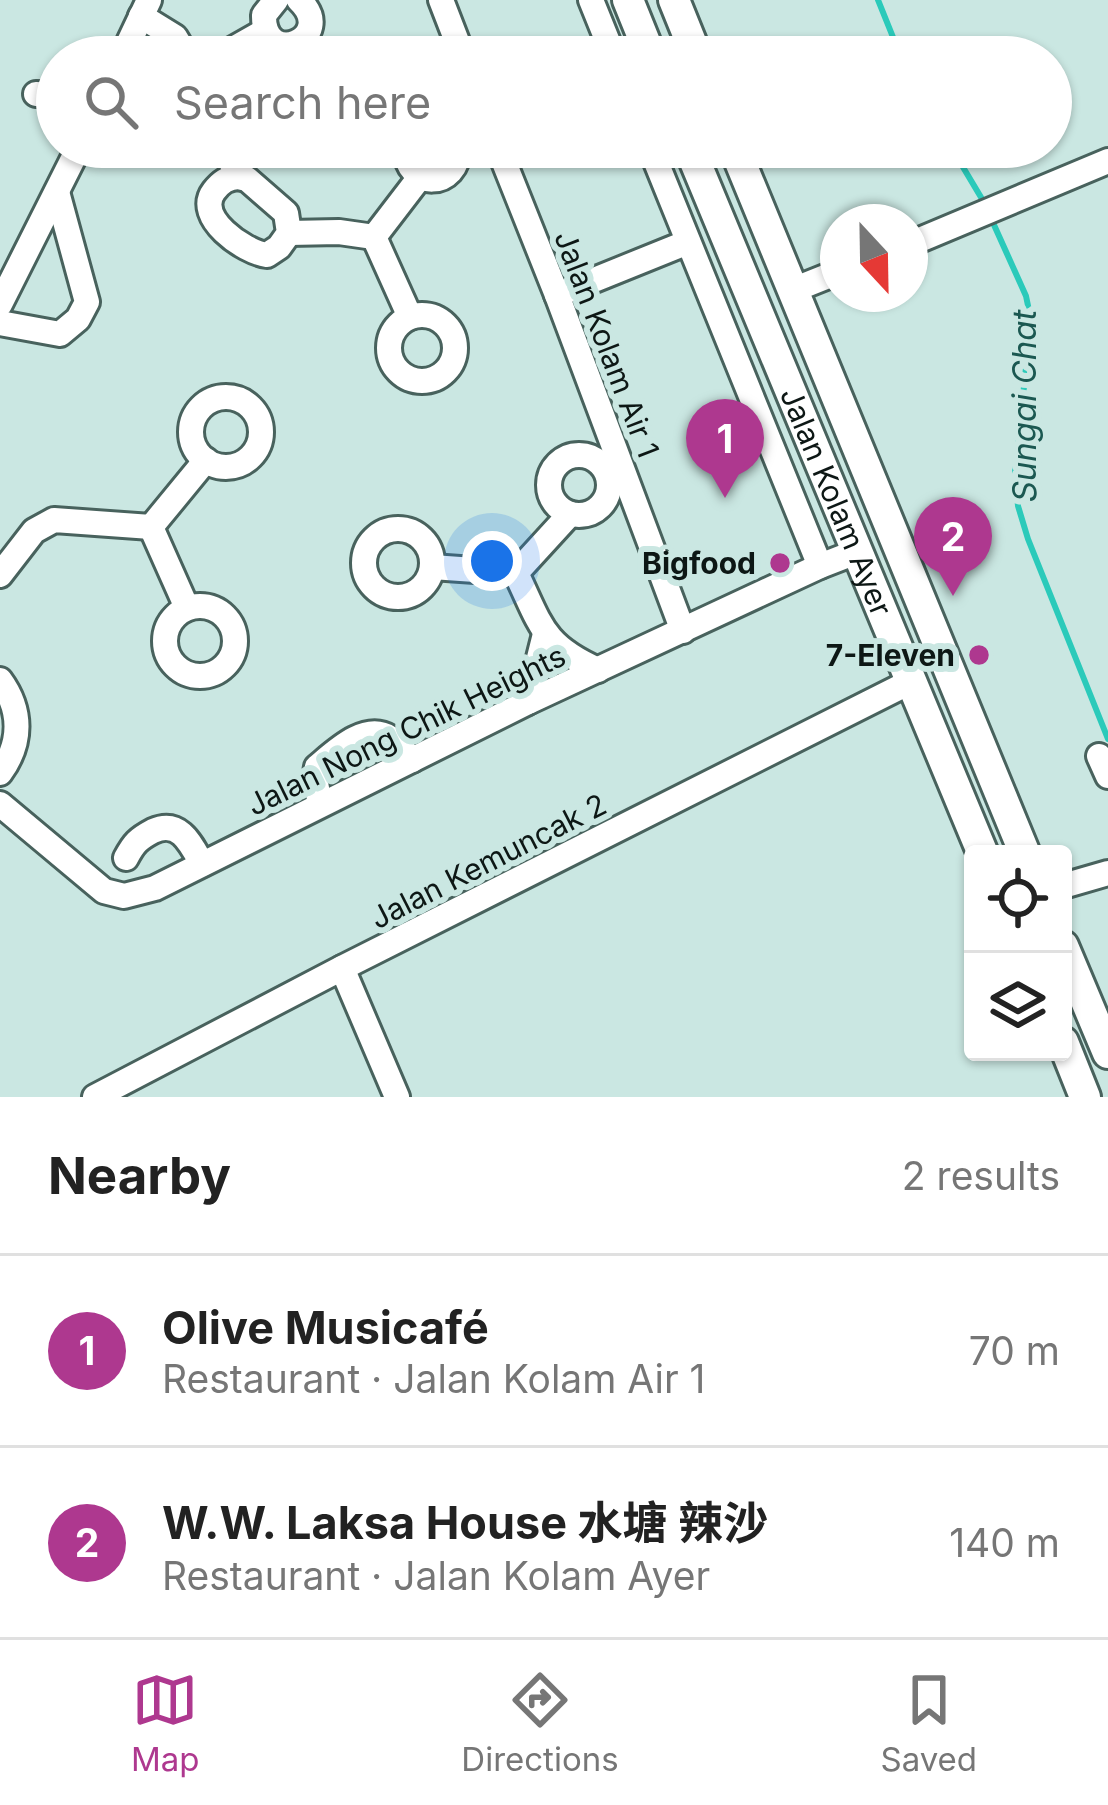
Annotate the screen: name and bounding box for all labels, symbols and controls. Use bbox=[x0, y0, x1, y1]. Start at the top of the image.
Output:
search box bbox=[36, 36, 1072, 168]
icon: search bbox=[78, 69, 144, 135]
text: Search here bbox=[174, 75, 431, 130]
north arrow bbox=[820, 204, 928, 312]
street label: Jalan Kolam Air 1 bbox=[547, 225, 667, 463]
water label: Sungai Chat bbox=[1004, 309, 1044, 502]
street label: Jalan Kolam Ayer bbox=[773, 382, 900, 621]
pin: 1 bbox=[686, 399, 764, 498]
pin: 2 bbox=[914, 497, 992, 596]
your location bbox=[462, 531, 522, 591]
place label: Bigfood bbox=[642, 545, 756, 581]
marker: Bigfood bbox=[767, 550, 793, 576]
street label: Jalan Nong Chik Heights bbox=[241, 637, 571, 823]
place label: 7-Eleven bbox=[826, 637, 955, 673]
marker: 7-Eleven bbox=[966, 642, 992, 668]
street label: Jalan Kemuncak 2 bbox=[364, 786, 612, 936]
map controls bbox=[964, 845, 1072, 1061]
button: locate bbox=[964, 845, 1072, 953]
button: layers bbox=[964, 953, 1072, 1061]
text: Nearby bbox=[48, 1145, 231, 1206]
text: 2 results bbox=[902, 1152, 1060, 1199]
text: Olive Musicafé bbox=[162, 1300, 489, 1355]
text: 1 bbox=[79, 1327, 95, 1374]
text: 70 m bbox=[969, 1327, 1060, 1374]
text: Restaurant · Jalan Kolam Air 1 bbox=[162, 1355, 705, 1402]
text: W.W. Laksa House 水塘 辣沙 bbox=[162, 1495, 768, 1550]
text: 2 bbox=[75, 1519, 99, 1566]
text: 140 m bbox=[949, 1519, 1060, 1566]
text: Restaurant · Jalan Kolam Ayer bbox=[162, 1552, 710, 1599]
tab: Map bbox=[131, 1667, 199, 1779]
tab: Directions bbox=[461, 1667, 619, 1779]
tab: Saved bbox=[880, 1667, 977, 1779]

